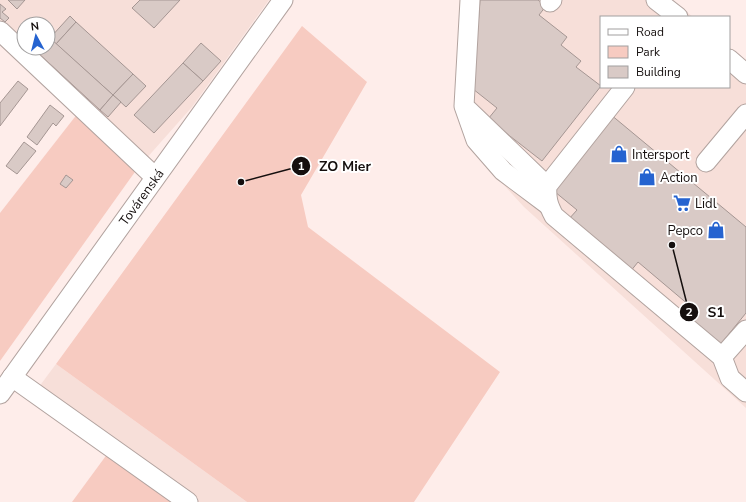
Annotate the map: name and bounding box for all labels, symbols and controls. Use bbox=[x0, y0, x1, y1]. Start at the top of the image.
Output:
north arrow bbox=[16, 16, 56, 56]
legend bbox=[600, 16, 730, 88]
text: N bbox=[30, 19, 40, 35]
text: Road bbox=[636, 24, 664, 40]
text: Park bbox=[636, 44, 661, 60]
text: Building bbox=[636, 64, 681, 80]
shop icon: Intersport bbox=[609, 144, 629, 164]
place label: Intersport bbox=[632, 146, 690, 164]
callout: ZO Mier bbox=[291, 153, 379, 179]
text: ZO Mier bbox=[319, 157, 371, 176]
text: 1 bbox=[297, 158, 305, 174]
street label: Továrenská bbox=[115, 166, 168, 230]
shop icon: Action bbox=[637, 167, 657, 187]
place label: Action bbox=[660, 169, 698, 187]
supermarket icon: Lidl bbox=[672, 193, 692, 213]
place label: Lidl bbox=[695, 195, 717, 213]
shop icon: Pepco bbox=[706, 220, 726, 240]
place label: Pepco bbox=[667, 222, 703, 240]
callout: S1 bbox=[679, 299, 732, 325]
text: S1 bbox=[707, 303, 725, 322]
text: 2 bbox=[685, 304, 693, 320]

